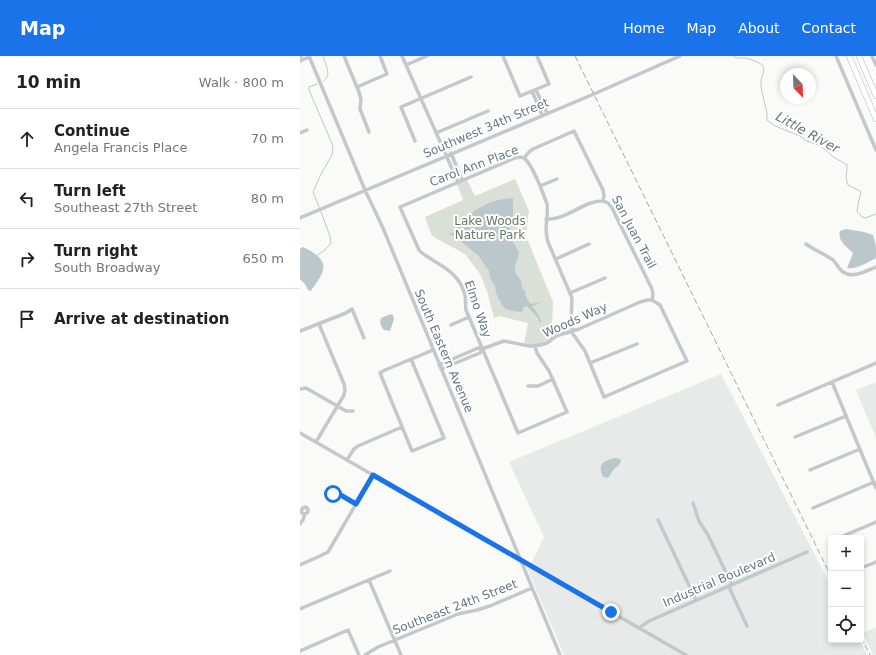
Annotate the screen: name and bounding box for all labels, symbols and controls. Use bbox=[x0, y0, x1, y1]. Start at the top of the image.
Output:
text: Map bbox=[20, 17, 65, 39]
text: Home bbox=[623, 20, 665, 36]
text: Map bbox=[687, 20, 716, 36]
text: About bbox=[738, 20, 780, 36]
text: Contact bbox=[802, 20, 856, 36]
north arrow bbox=[780, 68, 816, 104]
text: 10 min bbox=[16, 72, 81, 92]
text: Walk · 800 m bbox=[199, 75, 284, 90]
street label: Southwest 34th Street bbox=[421, 95, 551, 161]
water label: Little River bbox=[773, 109, 844, 157]
text: Continue bbox=[54, 122, 130, 140]
icon: ahead bbox=[16, 128, 38, 150]
text: 70 m bbox=[251, 131, 284, 146]
text: Angela Francis Place bbox=[54, 140, 187, 155]
street label: Carol Ann Place bbox=[428, 143, 520, 189]
text: Turn left bbox=[54, 182, 126, 200]
icon: left bbox=[16, 188, 38, 210]
text: 80 m bbox=[251, 191, 284, 206]
street label: San Juan Trail bbox=[609, 193, 659, 271]
text: Southeast 27th Street bbox=[54, 200, 197, 215]
park label: Lake Woods Nature Park bbox=[454, 214, 526, 242]
text: Turn right bbox=[54, 242, 138, 260]
icon: right bbox=[16, 248, 38, 270]
text: 650 m bbox=[242, 251, 284, 266]
text: South Broadway bbox=[54, 260, 160, 275]
street label: Elmo Way bbox=[462, 279, 494, 339]
street label: South Eastern Avenue bbox=[412, 287, 476, 415]
street label: Woods Way bbox=[541, 300, 609, 340]
icon: arrive bbox=[16, 308, 38, 330]
text: Arrive at destination bbox=[54, 310, 229, 328]
route start bbox=[324, 485, 342, 503]
map controls bbox=[828, 535, 864, 643]
button: + bbox=[828, 535, 864, 571]
street label: Industrial Boulevard bbox=[661, 550, 777, 610]
button: − bbox=[828, 571, 864, 607]
street label: Southeast 24th Street bbox=[391, 577, 520, 637]
route end bbox=[602, 603, 620, 621]
button: locate bbox=[828, 607, 864, 643]

